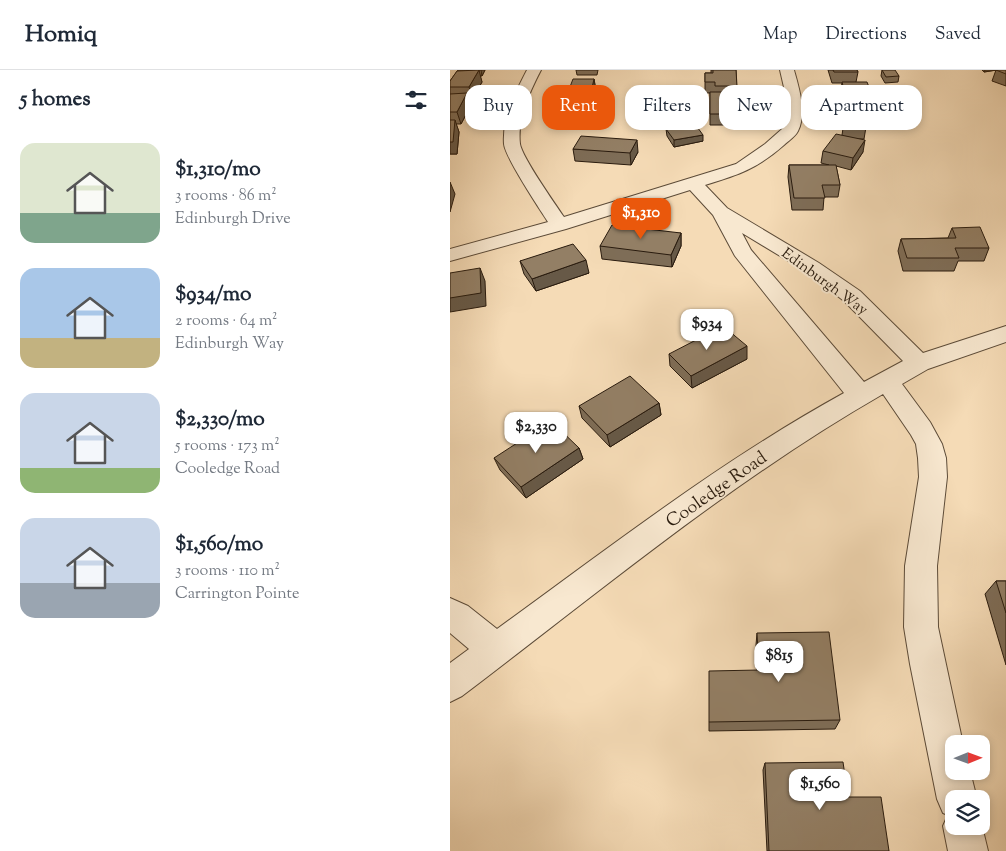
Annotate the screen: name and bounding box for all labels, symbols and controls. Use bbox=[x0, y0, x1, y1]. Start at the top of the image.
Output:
text: Homiq bbox=[25, 18, 97, 52]
text: Map bbox=[763, 22, 798, 48]
text: Directions bbox=[826, 22, 907, 48]
text: Saved bbox=[935, 22, 981, 48]
text: 5 homes bbox=[20, 85, 90, 115]
chip: Buy bbox=[465, 85, 532, 130]
chip: Rent bbox=[542, 85, 615, 130]
chip: Filters bbox=[625, 85, 709, 130]
chip: New bbox=[719, 85, 791, 130]
chip: Apartment bbox=[801, 85, 922, 130]
icon: filters bbox=[402, 86, 430, 114]
text: $1,310/mo bbox=[175, 155, 261, 185]
icon: home bbox=[60, 163, 120, 223]
text: 3 rooms · 86 m² bbox=[175, 185, 277, 208]
pin: $1,310 bbox=[600, 198, 682, 240]
text: $1,310 bbox=[622, 202, 660, 225]
text: Edinburgh Drive bbox=[175, 208, 291, 231]
street label: Edinburgh Way bbox=[777, 244, 872, 321]
text: $934/mo bbox=[175, 280, 251, 310]
icon: home bbox=[60, 288, 120, 348]
pin: $934 bbox=[677, 308, 737, 351]
text: 2 rooms · 64 m² bbox=[175, 310, 278, 333]
text: $934 bbox=[692, 313, 722, 336]
text: Edinburgh Way bbox=[175, 333, 284, 356]
text: $2,330/mo bbox=[175, 405, 265, 435]
pin: $2,330 bbox=[495, 412, 577, 454]
icon: home bbox=[60, 413, 120, 473]
text: $2,330 bbox=[515, 416, 557, 439]
text: 5 rooms · 173 m² bbox=[175, 435, 280, 458]
street label: Cooledge Road bbox=[661, 446, 773, 535]
text: Cooledge Road bbox=[175, 458, 280, 481]
text: $1,560/mo bbox=[175, 530, 263, 560]
icon: home bbox=[60, 538, 120, 598]
text: 3 rooms · 110 m² bbox=[175, 560, 280, 583]
text: Carrington Pointe bbox=[175, 583, 299, 606]
pin: $815 bbox=[749, 640, 809, 683]
text: $815 bbox=[765, 645, 793, 668]
north arrow bbox=[945, 735, 990, 780]
map controls bbox=[945, 735, 990, 835]
pin: $1,560 bbox=[779, 768, 861, 811]
text: $1,560 bbox=[800, 773, 840, 796]
button: layers bbox=[945, 790, 990, 835]

